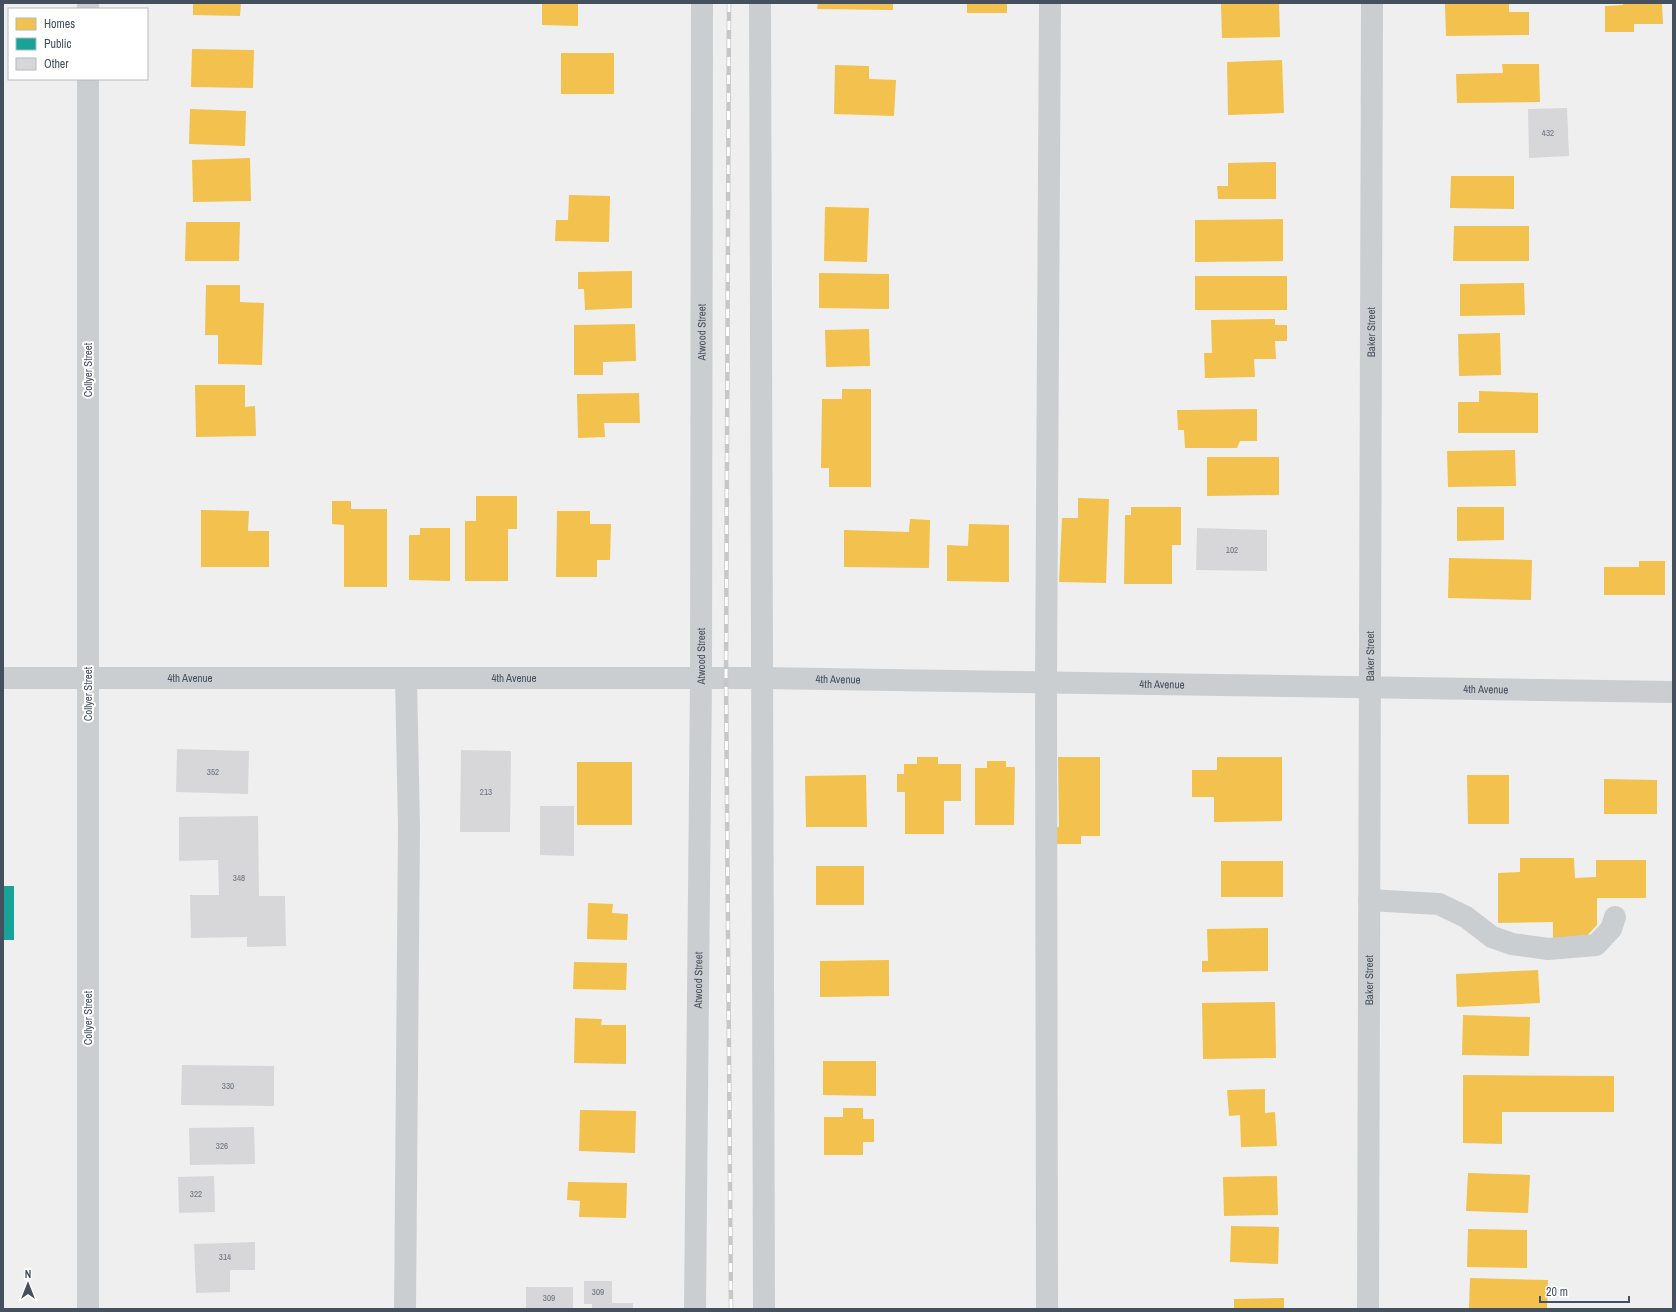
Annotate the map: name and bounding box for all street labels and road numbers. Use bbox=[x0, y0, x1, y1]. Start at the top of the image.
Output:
street label: Atwood Street bbox=[694, 303, 709, 361]
street label: Baker Street bbox=[1364, 306, 1378, 357]
street label: Collyer Street bbox=[81, 342, 95, 397]
street label: Atwood Street bbox=[694, 627, 708, 686]
street label: Baker Street bbox=[1363, 630, 1377, 681]
street label: Collyer Street bbox=[81, 666, 95, 721]
street label: 4th Avenue bbox=[167, 671, 213, 685]
street label: 4th Avenue bbox=[491, 671, 537, 685]
street label: 4th Avenue bbox=[815, 672, 861, 687]
street label: 4th Avenue bbox=[1139, 677, 1185, 691]
street label: 4th Avenue bbox=[1463, 682, 1509, 696]
street label: Atwood Street bbox=[691, 951, 705, 1009]
street label: Baker Street bbox=[1362, 954, 1376, 1005]
street label: Collyer Street bbox=[81, 990, 95, 1045]

